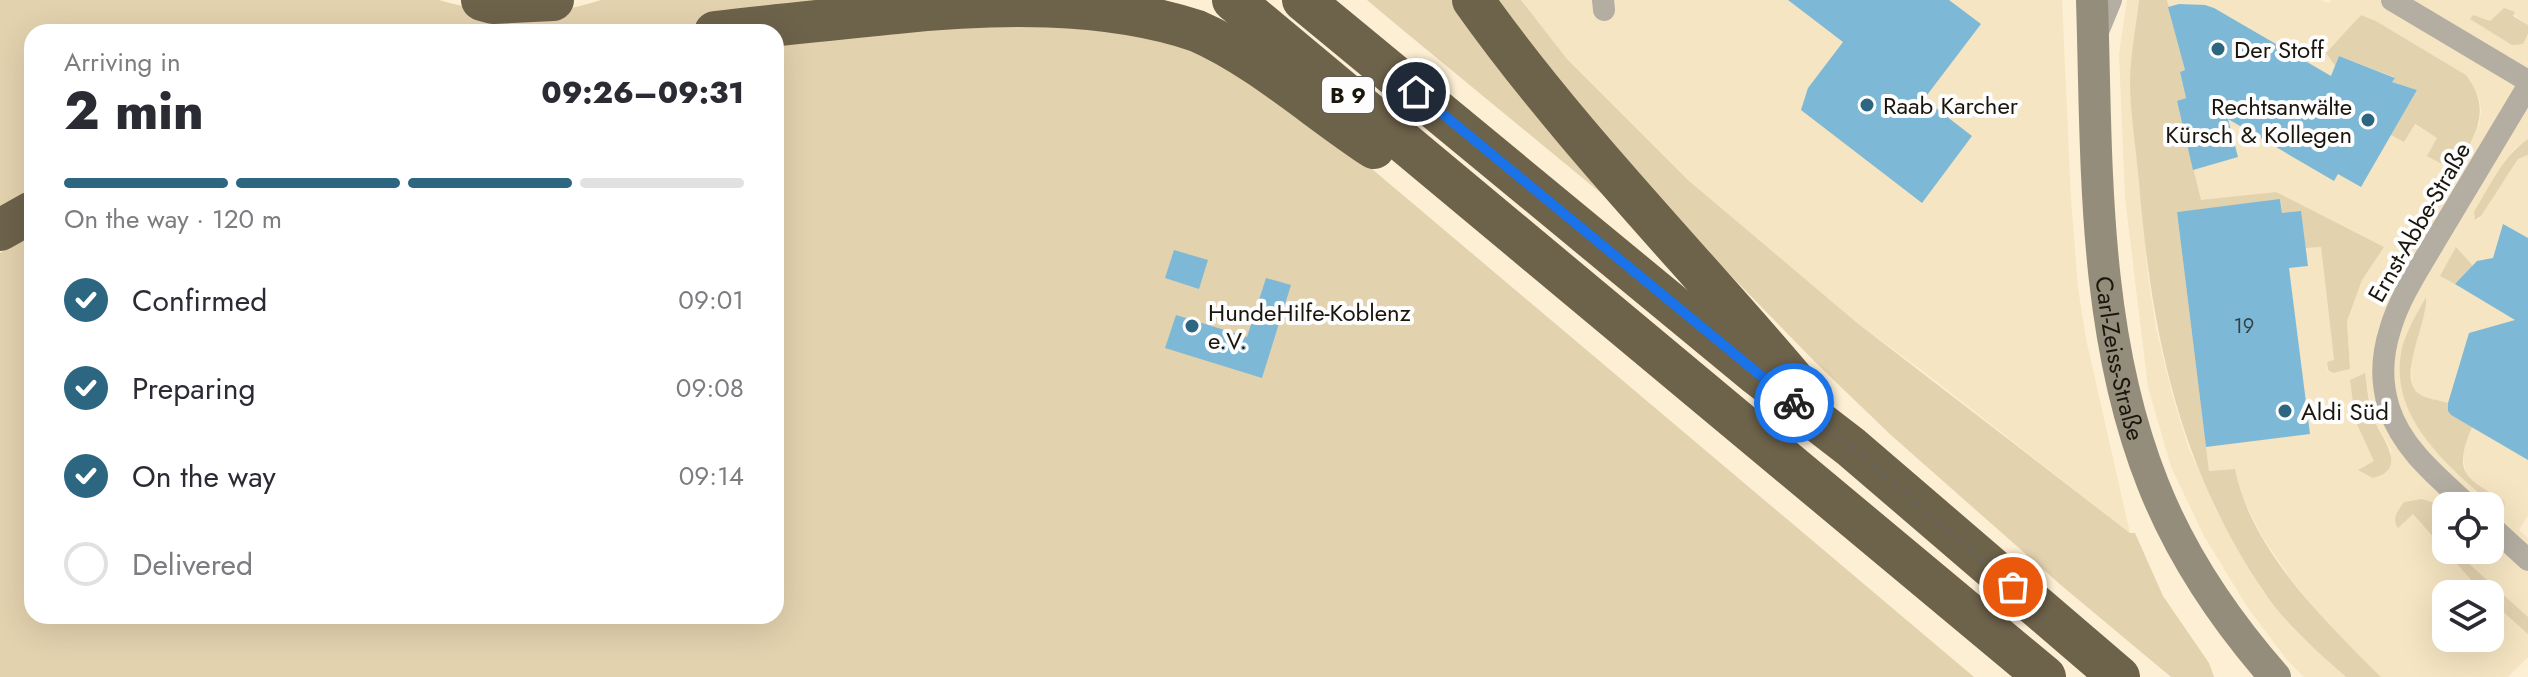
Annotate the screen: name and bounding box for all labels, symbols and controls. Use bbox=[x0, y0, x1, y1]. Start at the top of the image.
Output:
place label: Der Stoff bbox=[2234, 32, 2325, 67]
marker: Der Stoff bbox=[2209, 40, 2227, 58]
text: Arriving in bbox=[64, 43, 181, 81]
pin bbox=[1382, 58, 1450, 126]
icon: home bbox=[1394, 70, 1438, 114]
text: 09:26–09:31 bbox=[541, 71, 744, 114]
text: 2 min bbox=[64, 73, 204, 149]
road number: B 9 bbox=[1322, 77, 1374, 113]
place label: Raab Karcher bbox=[1883, 88, 2019, 123]
place label: Rechtsanwälte Kürsch & Kollegen bbox=[2165, 89, 2352, 152]
marker: Raab Karcher bbox=[1858, 96, 1876, 114]
marker: Rechtsanwälte Kürsch & Kollegen bbox=[2359, 111, 2377, 129]
street label: Ernst-Abbe-Straße bbox=[2359, 135, 2479, 309]
text: On the way · 120 m bbox=[64, 200, 282, 238]
street label: Carl-Zeiss-Straße bbox=[2087, 274, 2154, 445]
icon: check bbox=[64, 278, 108, 322]
text: Confirmed bbox=[132, 279, 267, 322]
text: 09:01 bbox=[678, 281, 744, 319]
place label: HundeHilfe-Koblenz e.V. bbox=[1208, 295, 1411, 358]
house number: 19 bbox=[2234, 312, 2254, 341]
marker: HundeHilfe-Koblenz e.V. bbox=[1183, 317, 1201, 335]
courier bbox=[1754, 363, 1834, 443]
icon: check bbox=[64, 366, 108, 410]
text: Preparing bbox=[132, 367, 256, 410]
text: 09:08 bbox=[676, 369, 744, 407]
icon: bike bbox=[1772, 381, 1816, 425]
place label: Aldi Süd bbox=[2301, 394, 2389, 429]
marker: Aldi Süd bbox=[2276, 402, 2294, 420]
icon: check bbox=[64, 454, 108, 498]
text: On the way bbox=[132, 455, 276, 498]
text: 09:14 bbox=[679, 457, 744, 495]
map controls bbox=[2432, 492, 2504, 652]
button: locate bbox=[2432, 492, 2504, 564]
text: Delivered bbox=[132, 543, 253, 586]
pin bbox=[1979, 553, 2047, 621]
icon: bag bbox=[1991, 565, 2035, 609]
button: layers bbox=[2432, 580, 2504, 652]

